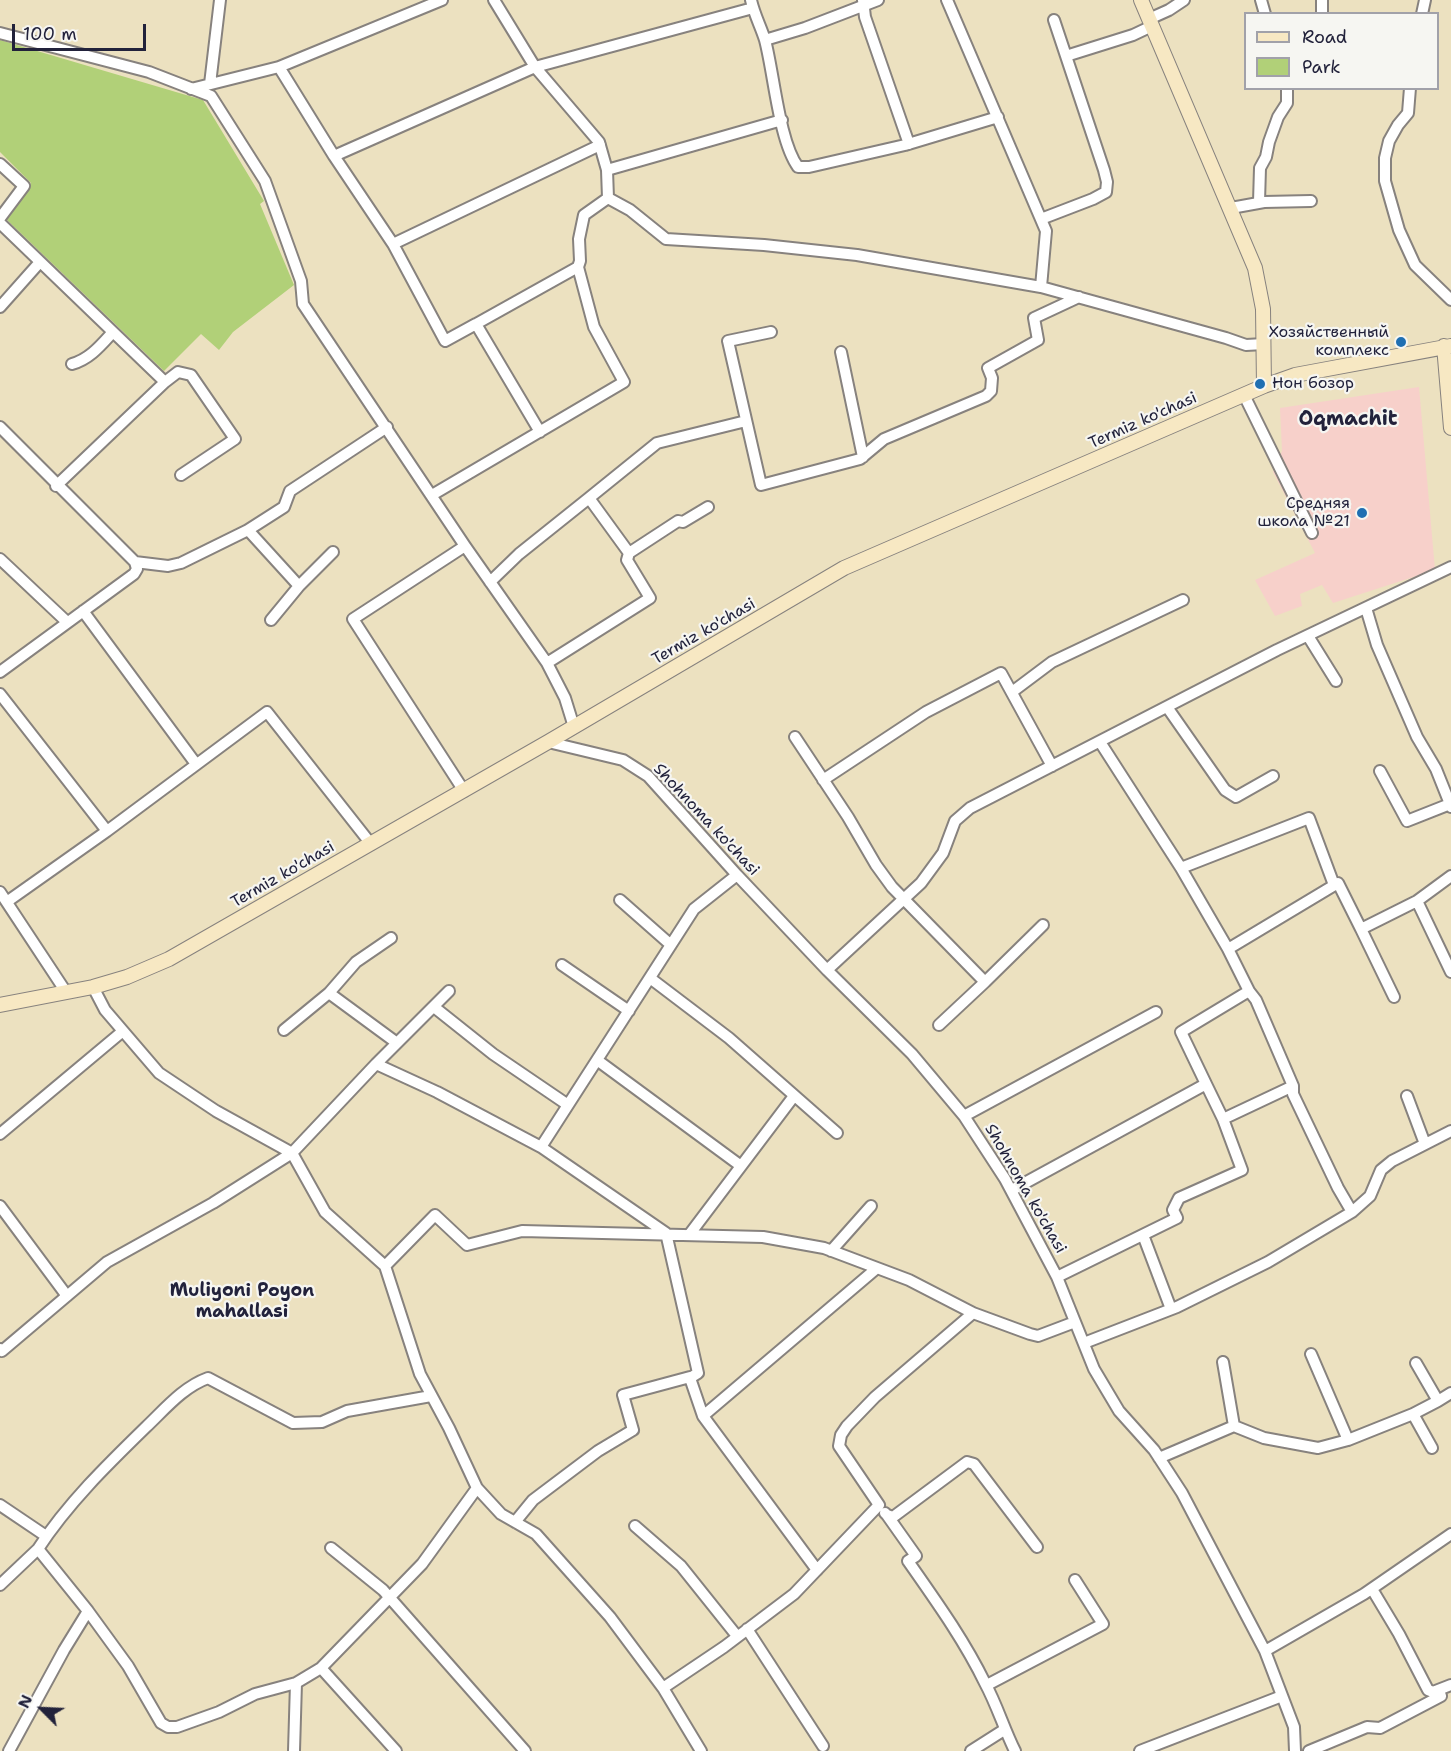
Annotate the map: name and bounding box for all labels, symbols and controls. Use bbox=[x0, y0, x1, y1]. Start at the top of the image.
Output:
scale bar bbox=[15, 12, 148, 50]
legend bbox=[1244, 12, 1439, 90]
text: 100 m bbox=[23, 22, 77, 46]
text: Road bbox=[1302, 25, 1347, 49]
text: Park bbox=[1302, 55, 1341, 79]
place label: Хозяйственный комплекс bbox=[1269, 323, 1389, 361]
marker: Хозяйственный комплекс bbox=[1394, 335, 1408, 349]
place label: Нон бозор bbox=[1272, 374, 1354, 394]
marker: Нон бозор bbox=[1253, 377, 1267, 391]
street label: Termiz ko'chasi bbox=[1086, 389, 1200, 453]
district label: Oqmachit bbox=[1299, 408, 1397, 432]
place label: Средняя школа №21 bbox=[1258, 494, 1350, 532]
marker: Средняя школа №21 bbox=[1355, 506, 1369, 520]
street label: Termiz ko'chasi bbox=[649, 595, 759, 669]
street label: Shohnoma ko'chasi bbox=[649, 760, 763, 880]
street label: Termiz ko'chasi bbox=[228, 838, 338, 912]
street label: Shohnoma ko'chasi bbox=[980, 1121, 1070, 1257]
district label: Muliyoni Poyon mahallasi bbox=[170, 1280, 314, 1322]
north arrow bbox=[12, 1679, 72, 1739]
text: N bbox=[13, 1691, 37, 1712]

